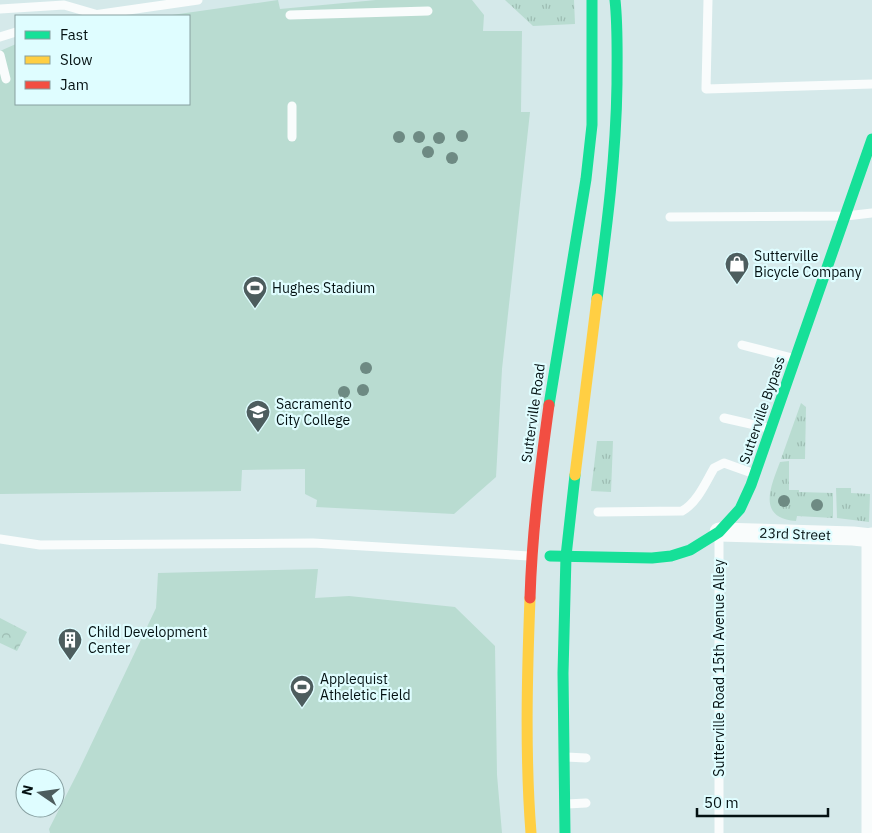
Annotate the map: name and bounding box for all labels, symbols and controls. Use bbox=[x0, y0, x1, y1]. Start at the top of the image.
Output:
legend bbox=[15, 15, 190, 105]
text: Fast bbox=[60, 25, 88, 44]
text: Slow bbox=[60, 50, 93, 69]
text: Jam bbox=[60, 75, 89, 94]
place label: Sutterville Bicycle Company bbox=[754, 247, 862, 281]
shop icon: Sutterville Bicycle Company bbox=[724, 251, 750, 285]
sports icon: Hughes Stadium bbox=[242, 275, 268, 309]
place label: Hughes Stadium bbox=[272, 279, 375, 297]
street label: Sutterville Bypass bbox=[735, 354, 789, 466]
street label: Sutterville Road bbox=[517, 362, 549, 464]
place label: Sacramento City College bbox=[276, 395, 352, 429]
school or university icon: Sacramento City College bbox=[245, 399, 271, 433]
street label: 23rd Street bbox=[759, 524, 831, 544]
street label: Sutterville Road 15th Avenue Alley bbox=[710, 559, 728, 777]
place label: Child Development Center bbox=[88, 623, 207, 657]
building icon: Child Development Center bbox=[57, 627, 83, 661]
place label: Applequist Atheletic Field bbox=[320, 670, 411, 704]
sports icon: Applequist Atheletic Field bbox=[289, 674, 315, 708]
north arrow bbox=[15, 768, 65, 818]
text: N bbox=[17, 783, 37, 797]
scale bar bbox=[697, 786, 828, 818]
text: 50 m bbox=[704, 793, 739, 812]

